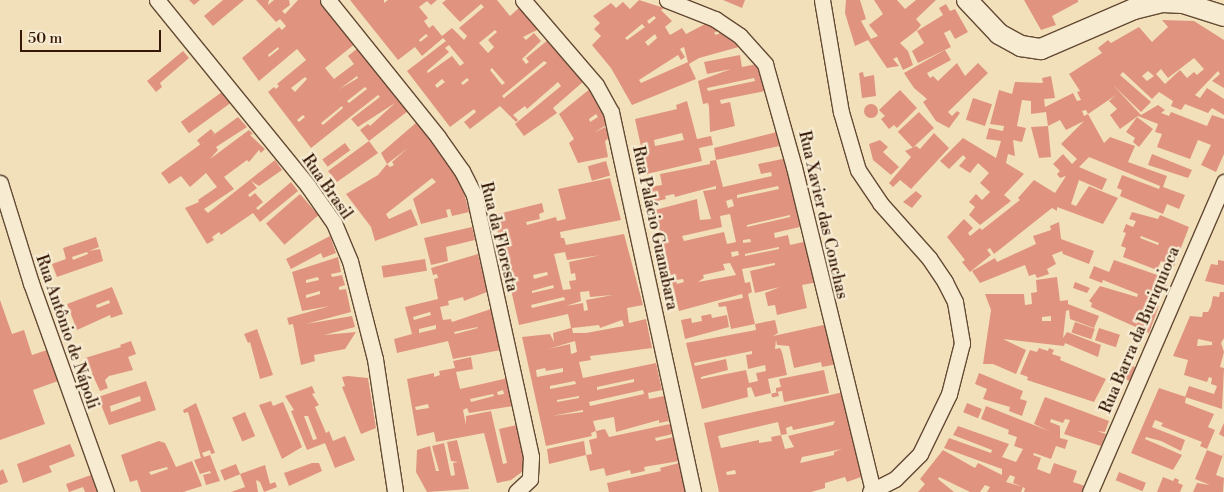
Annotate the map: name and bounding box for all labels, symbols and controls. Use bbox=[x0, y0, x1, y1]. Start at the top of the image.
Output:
scale bar bbox=[22, 20, 164, 52]
text: 50 m bbox=[28, 29, 62, 48]
street label: Rua Xavier das Conchas bbox=[794, 129, 852, 301]
street label: Rua Palácio Guanabara bbox=[628, 144, 682, 312]
street label: Rua Brasil bbox=[298, 151, 356, 223]
street label: Rua da Floresta bbox=[476, 180, 522, 294]
street label: Rua Barra da Buriquioca bbox=[1096, 244, 1184, 416]
street label: Rua Antônio de Nápoli bbox=[32, 252, 102, 412]

